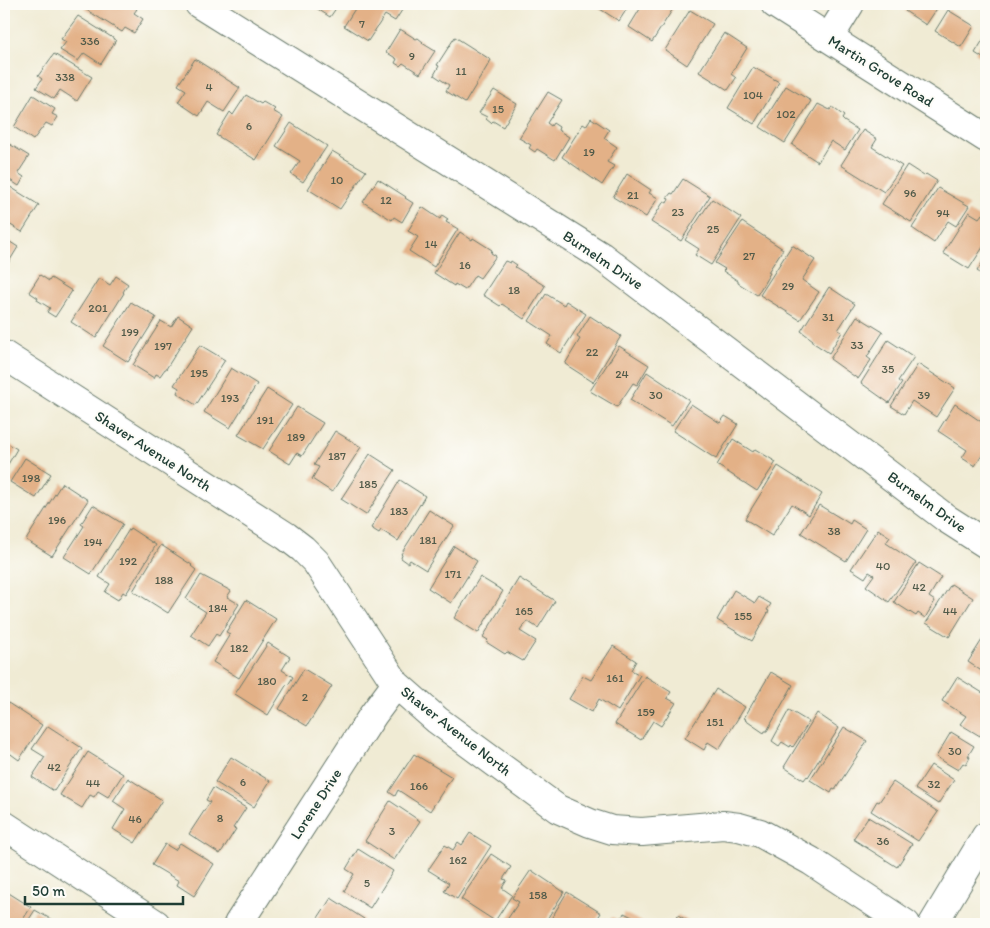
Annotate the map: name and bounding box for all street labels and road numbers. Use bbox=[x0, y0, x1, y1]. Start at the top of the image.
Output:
street label: Martin Grove Road bbox=[825, 31, 937, 111]
street label: Burnelm Drive bbox=[560, 227, 646, 293]
street label: Shaver Avenue North bbox=[91, 407, 215, 496]
street label: Burnelm Drive bbox=[884, 467, 970, 537]
street label: Shaver Avenue North bbox=[397, 682, 515, 780]
street label: Lorene Drive bbox=[286, 765, 346, 843]

